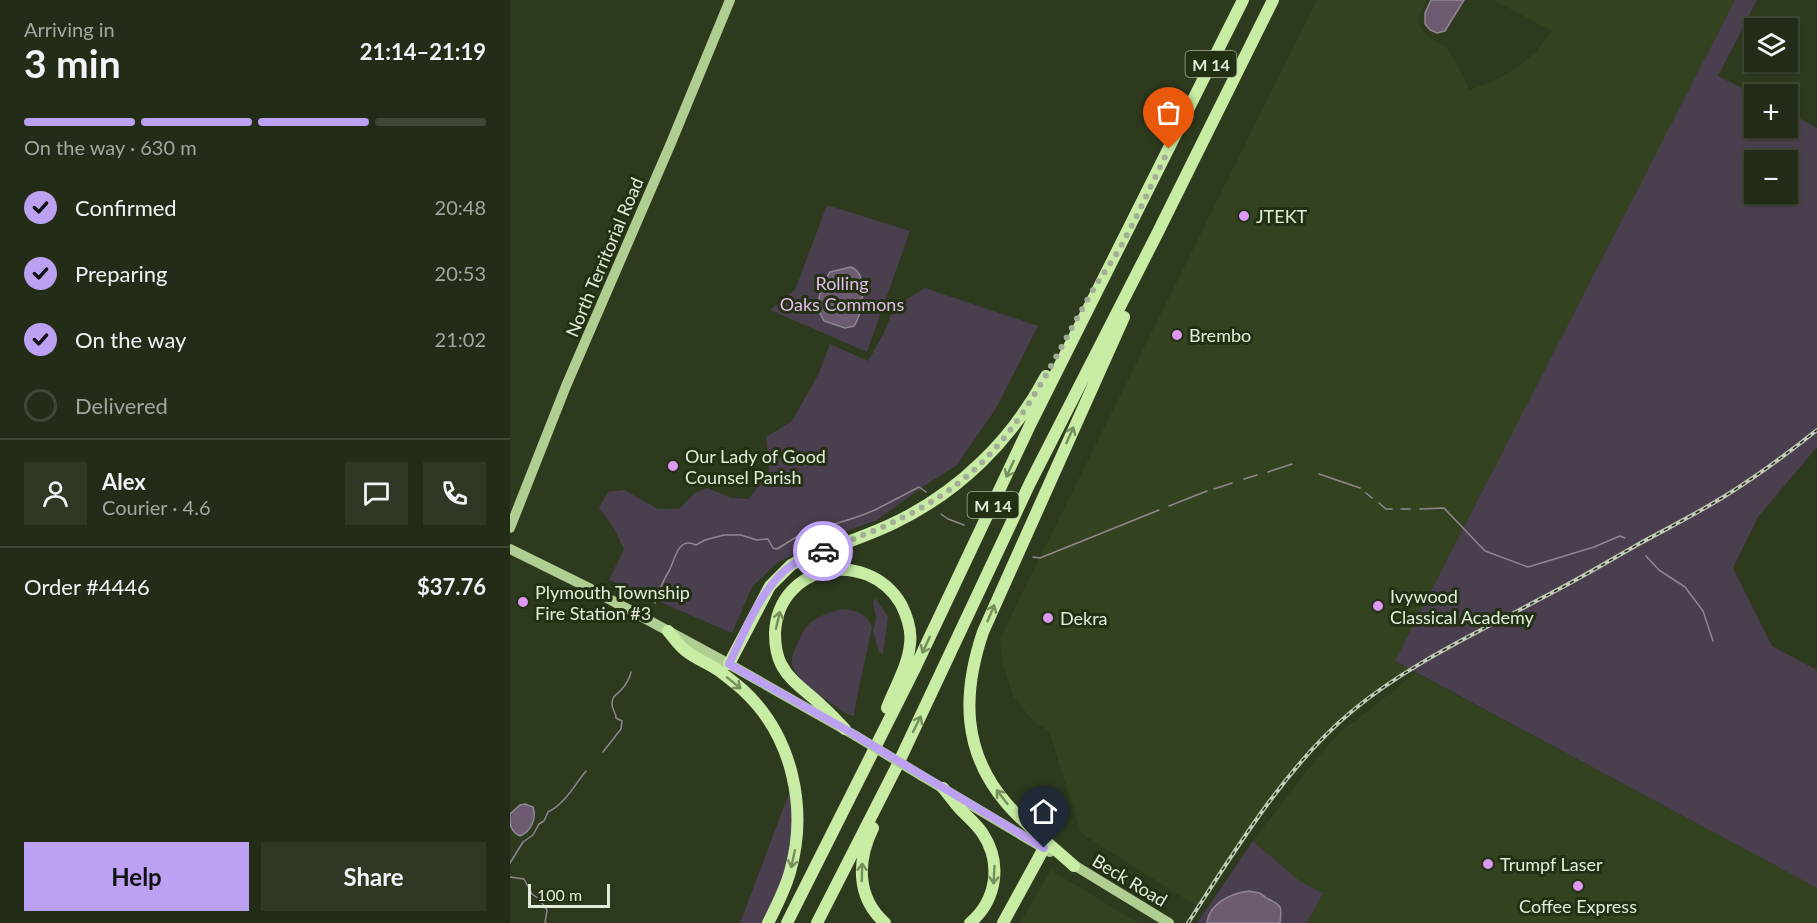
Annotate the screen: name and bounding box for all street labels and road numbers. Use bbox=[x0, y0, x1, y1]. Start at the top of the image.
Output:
road number: M 14 bbox=[1186, 51, 1236, 77]
street label: North Territorial Road bbox=[560, 174, 648, 340]
road number: M 14 bbox=[968, 492, 1018, 518]
street label: Beck Road bbox=[1089, 849, 1171, 911]

